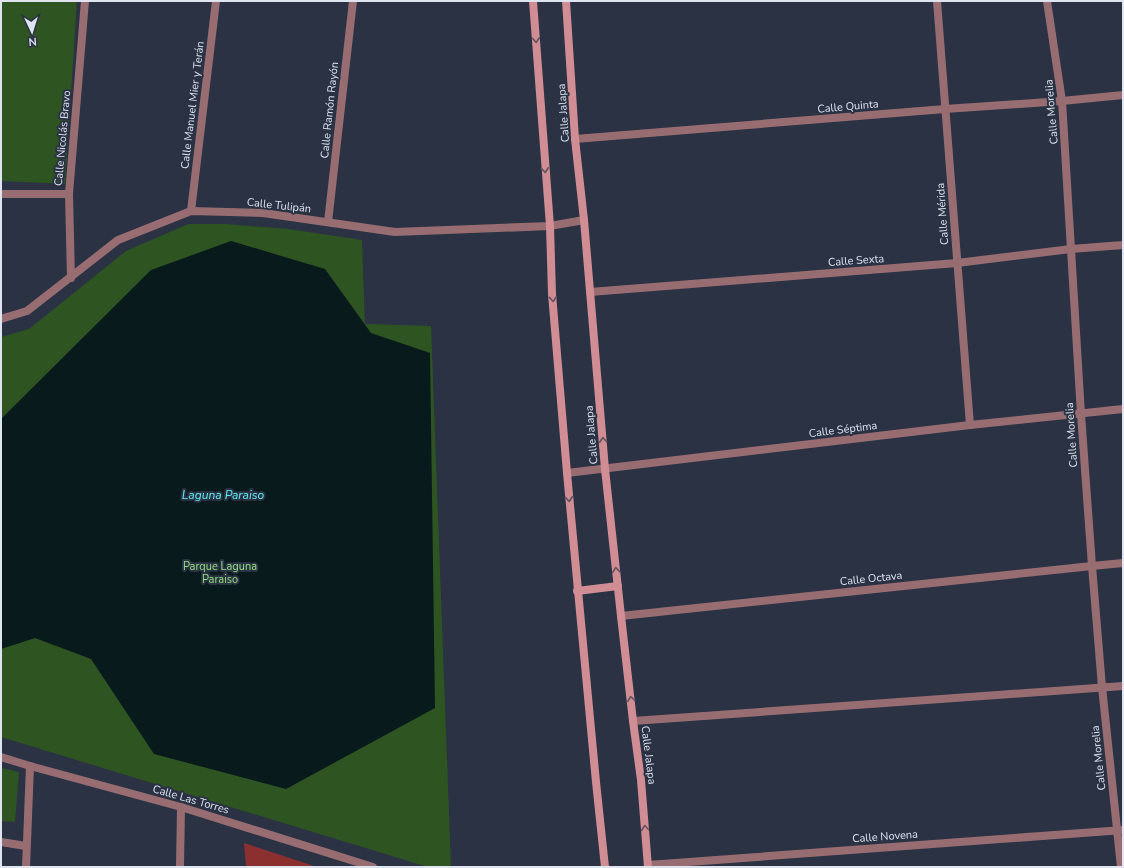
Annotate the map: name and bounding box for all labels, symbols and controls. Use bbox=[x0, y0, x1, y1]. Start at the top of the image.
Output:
north arrow bbox=[12, 12, 52, 52]
text: N bbox=[28, 34, 37, 49]
one-way arrow bbox=[532, 37, 541, 43]
street label: Calle Manuel Mier y Terán bbox=[177, 40, 208, 170]
street label: Calle Ramón Rayón bbox=[317, 61, 342, 159]
street label: Calle Morelia bbox=[1041, 79, 1062, 145]
street label: Calle Jalapa bbox=[554, 83, 573, 143]
street label: Calle Nicolás Bravo bbox=[51, 90, 74, 187]
street label: Calle Quinta bbox=[817, 96, 879, 117]
one-way arrow bbox=[541, 167, 550, 173]
street label: Calle Mérida bbox=[933, 182, 952, 246]
street label: Calle Tulipán bbox=[246, 195, 312, 216]
street label: Calle Sexta bbox=[827, 251, 885, 270]
one-way arrow bbox=[548, 296, 557, 302]
street label: Calle Morelia bbox=[1062, 402, 1081, 468]
street label: Calle Jalapa bbox=[581, 405, 602, 465]
street label: Calle Séptima bbox=[808, 418, 878, 441]
one-way arrow bbox=[599, 437, 608, 444]
water label: Laguna Paraiso bbox=[182, 487, 265, 503]
one-way arrow bbox=[564, 496, 573, 502]
park label: Parque Laguna Paraiso bbox=[183, 559, 257, 587]
one-way arrow bbox=[612, 567, 621, 573]
street label: Calle Octava bbox=[839, 568, 903, 589]
one-way arrow bbox=[626, 696, 635, 702]
street label: Calle Jalapa bbox=[637, 725, 660, 785]
street label: Calle Morelia bbox=[1088, 725, 1109, 791]
street label: Calle Las Torres bbox=[151, 781, 231, 818]
one-way arrow bbox=[641, 825, 650, 831]
street label: Calle Novena bbox=[852, 827, 919, 846]

